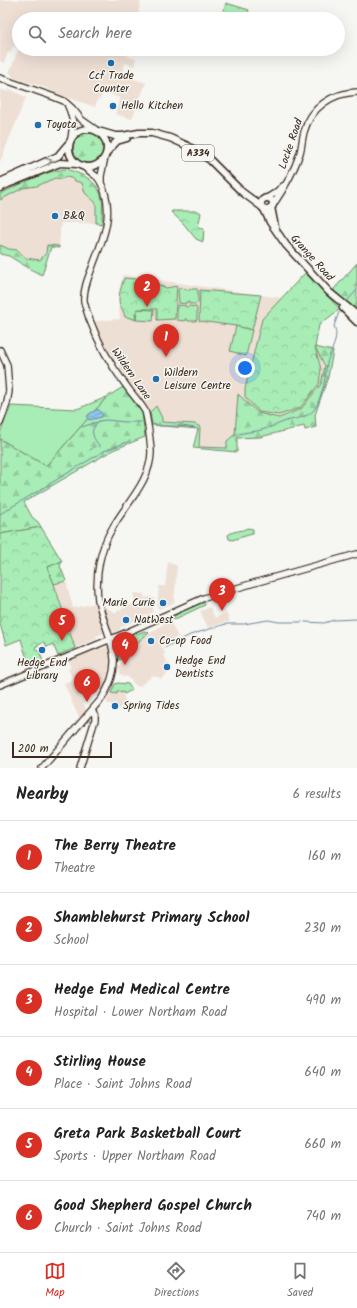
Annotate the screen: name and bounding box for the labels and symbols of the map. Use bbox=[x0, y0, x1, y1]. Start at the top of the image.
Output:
marker: Ccf Trade Counter bbox=[106, 58, 116, 68]
place label: Ccf Trade Counter bbox=[88, 67, 134, 98]
place label: Hello Kitchen bbox=[121, 97, 183, 115]
marker: Hello Kitchen bbox=[108, 101, 118, 111]
place label: Toyota bbox=[46, 116, 76, 134]
street label: Locke Road bbox=[274, 116, 308, 172]
marker: Toyota bbox=[33, 120, 43, 130]
road number: A334 bbox=[182, 145, 214, 161]
one-way arrow bbox=[45, 157, 52, 165]
place label: B&Q bbox=[63, 207, 85, 225]
marker: B&Q bbox=[50, 211, 60, 221]
street label: Grange Road bbox=[286, 230, 338, 286]
pin: 2 bbox=[134, 274, 160, 307]
pin: 1 bbox=[153, 324, 179, 357]
street label: Wildern Lane bbox=[106, 344, 156, 404]
your location bbox=[235, 358, 255, 378]
place label: Wildern Leisure Centre bbox=[164, 364, 231, 395]
marker: Wildern Leisure Centre bbox=[151, 374, 161, 384]
pin: 3 bbox=[209, 578, 235, 611]
place label: Marie Curie bbox=[102, 594, 155, 612]
marker: Marie Curie bbox=[158, 598, 168, 608]
pin: 5 bbox=[49, 608, 75, 641]
place label: NatWest bbox=[134, 611, 174, 629]
marker: NatWest bbox=[121, 615, 131, 625]
pin: 4 bbox=[112, 632, 138, 665]
place label: Co-op Food bbox=[159, 632, 212, 650]
marker: Co-op Food bbox=[146, 636, 156, 646]
marker: Hedge End Library bbox=[37, 645, 47, 655]
place label: Hedge End Dentists bbox=[175, 652, 226, 683]
place label: Hedge End Library bbox=[17, 654, 68, 685]
marker: Hedge End Dentists bbox=[162, 662, 172, 672]
pin: 6 bbox=[74, 669, 100, 702]
place label: Spring Tides bbox=[123, 697, 180, 715]
marker: Spring Tides bbox=[110, 701, 120, 711]
scale bar bbox=[12, 740, 112, 759]

